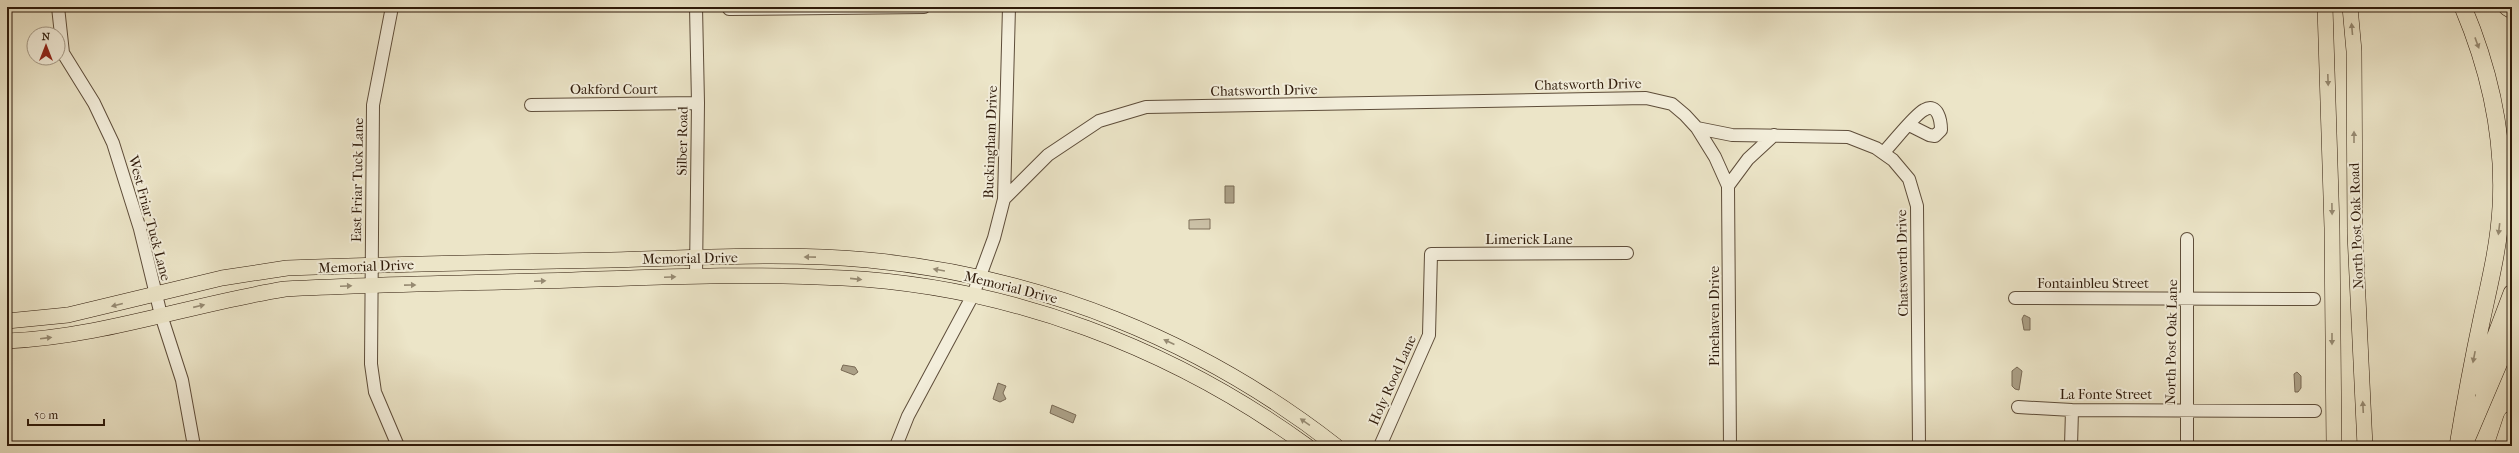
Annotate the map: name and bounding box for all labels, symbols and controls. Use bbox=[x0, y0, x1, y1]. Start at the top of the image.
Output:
one-way arrow bbox=[2348, 23, 2355, 35]
north arrow bbox=[26, 26, 66, 66]
text: N bbox=[42, 30, 51, 43]
one-way arrow bbox=[2475, 38, 2481, 50]
one-way arrow bbox=[2325, 74, 2331, 87]
street label: Chatsworth Drive bbox=[1534, 75, 1642, 94]
street label: Oakford Court bbox=[570, 81, 658, 98]
street label: Chatsworth Drive bbox=[1210, 81, 1318, 100]
street label: Buckingham Drive bbox=[980, 85, 1001, 199]
street label: Silber Road bbox=[673, 106, 692, 176]
street label: East Friar Tuck Lane bbox=[348, 118, 367, 242]
one-way arrow bbox=[2351, 130, 2357, 143]
street label: West Friar Tuck Lane bbox=[124, 153, 174, 283]
street label: North Post Oak Road bbox=[2346, 162, 2367, 290]
one-way arrow bbox=[2328, 203, 2335, 215]
street label: Chatsworth Drive bbox=[1893, 209, 1912, 317]
one-way arrow bbox=[2496, 223, 2502, 235]
street label: Limerick Lane bbox=[1485, 231, 1573, 248]
street label: Memorial Drive bbox=[642, 249, 738, 268]
one-way arrow bbox=[803, 254, 816, 260]
street label: Memorial Drive bbox=[318, 256, 414, 277]
street label: Pinehaven Drive bbox=[1706, 266, 1723, 366]
one-way arrow bbox=[933, 267, 945, 273]
street label: Memorial Drive bbox=[962, 268, 1059, 307]
one-way arrow bbox=[664, 274, 677, 280]
street label: Fontainbleu Street bbox=[2037, 275, 2149, 292]
one-way arrow bbox=[850, 276, 862, 282]
one-way arrow bbox=[534, 278, 546, 285]
street label: North Post Oak Lane bbox=[2162, 279, 2181, 405]
one-way arrow bbox=[404, 281, 416, 288]
one-way arrow bbox=[340, 283, 352, 290]
one-way arrow bbox=[111, 302, 123, 308]
one-way arrow bbox=[192, 303, 205, 309]
street label: Holy Rood Lane bbox=[1365, 333, 1420, 428]
one-way arrow bbox=[2329, 333, 2335, 346]
one-way arrow bbox=[40, 335, 52, 341]
one-way arrow bbox=[1164, 339, 1175, 345]
one-way arrow bbox=[2471, 351, 2477, 363]
street label: La Fonte Street bbox=[2060, 386, 2152, 403]
scale bar bbox=[28, 401, 104, 427]
one-way arrow bbox=[2360, 401, 2367, 413]
text: 50 m bbox=[34, 408, 58, 422]
one-way arrow bbox=[1299, 418, 1310, 426]

